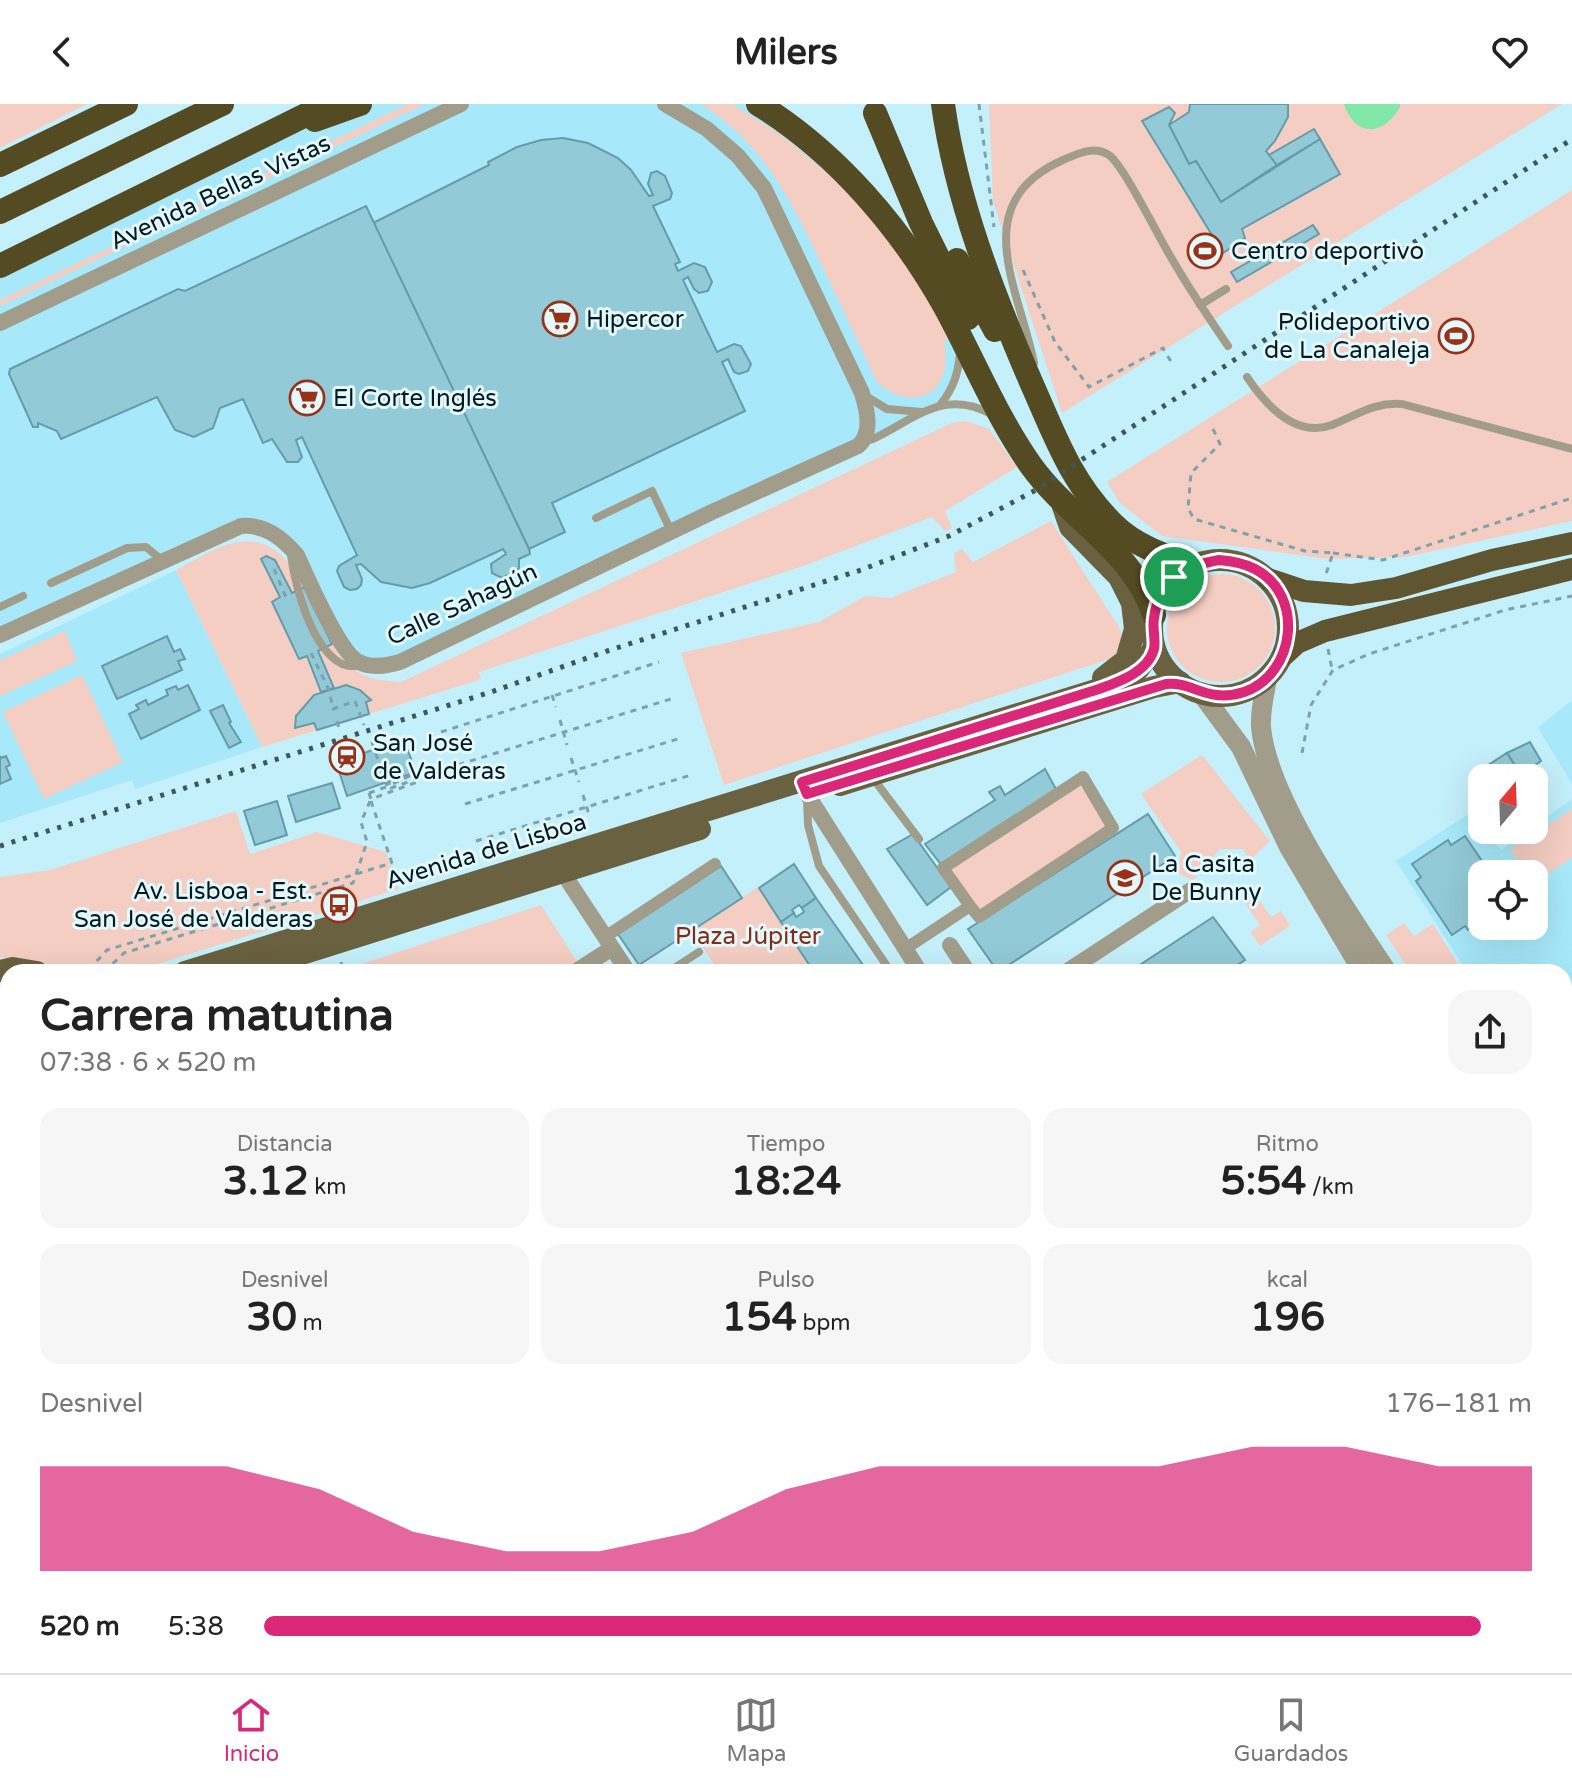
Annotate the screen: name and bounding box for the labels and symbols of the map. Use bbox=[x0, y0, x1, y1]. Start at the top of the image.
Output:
street label: Avenida Bellas Vistas bbox=[105, 129, 335, 256]
sports icon: Centro deportivo bbox=[1186, 232, 1224, 270]
place label: Centro deportivo bbox=[1231, 237, 1424, 266]
supermarket icon: Hipercor bbox=[541, 300, 579, 338]
place label: Hipercor bbox=[586, 305, 685, 334]
place label: Polideportivo de La Canaleja bbox=[1264, 308, 1430, 365]
sports icon: Polideportivo de La Canaleja bbox=[1437, 317, 1475, 355]
supermarket icon: El Corte Inglés bbox=[288, 379, 326, 417]
place label: El Corte Inglés bbox=[333, 384, 497, 413]
pin bbox=[1140, 543, 1208, 611]
street label: Calle Sahagún bbox=[382, 557, 542, 652]
place label: San José de Valderas bbox=[373, 729, 506, 786]
station icon: San José de Valderas bbox=[328, 738, 366, 776]
north arrow bbox=[1468, 764, 1548, 844]
street label: Avenida de Lisboa bbox=[382, 807, 590, 896]
place label: La Casita De Bunny bbox=[1151, 850, 1261, 907]
school or university icon: La Casita De Bunny bbox=[1106, 859, 1144, 897]
place label: Av. Lisboa - Est. San José de Valderas bbox=[74, 877, 313, 934]
bus stop icon: Av. Lisboa - Est. San José de Valderas bbox=[320, 886, 358, 924]
park label: Plaza Júpiter bbox=[675, 922, 822, 951]

